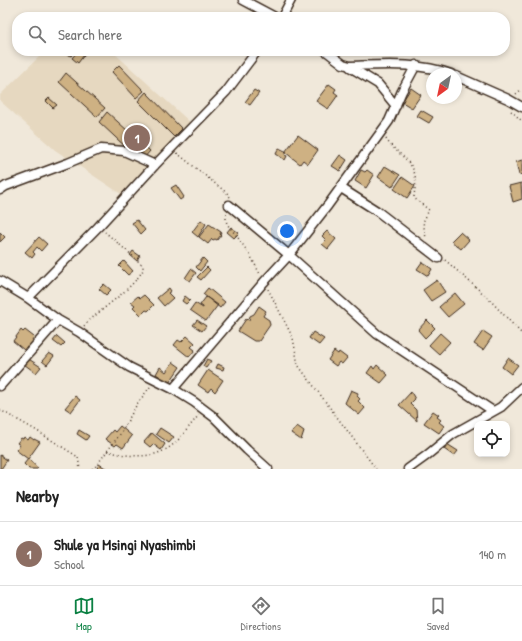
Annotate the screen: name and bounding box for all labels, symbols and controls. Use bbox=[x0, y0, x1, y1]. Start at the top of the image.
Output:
search box bbox=[12, 12, 510, 56]
icon: search bbox=[26, 23, 48, 45]
text: Search here bbox=[58, 24, 122, 45]
north arrow bbox=[426, 68, 462, 104]
pin: 1 bbox=[124, 123, 150, 153]
your location bbox=[277, 221, 297, 241]
map controls bbox=[474, 421, 510, 457]
button: locate bbox=[474, 421, 510, 457]
text: Nearby bbox=[16, 484, 59, 507]
text: Shule ya Msingi Nyashimbi bbox=[54, 534, 196, 555]
text: 1 bbox=[27, 545, 31, 563]
text: 140 m bbox=[479, 545, 506, 563]
text: School bbox=[54, 555, 84, 573]
tab: Map bbox=[73, 595, 95, 633]
tab: Directions bbox=[241, 595, 281, 633]
tab: Saved bbox=[427, 595, 449, 633]

